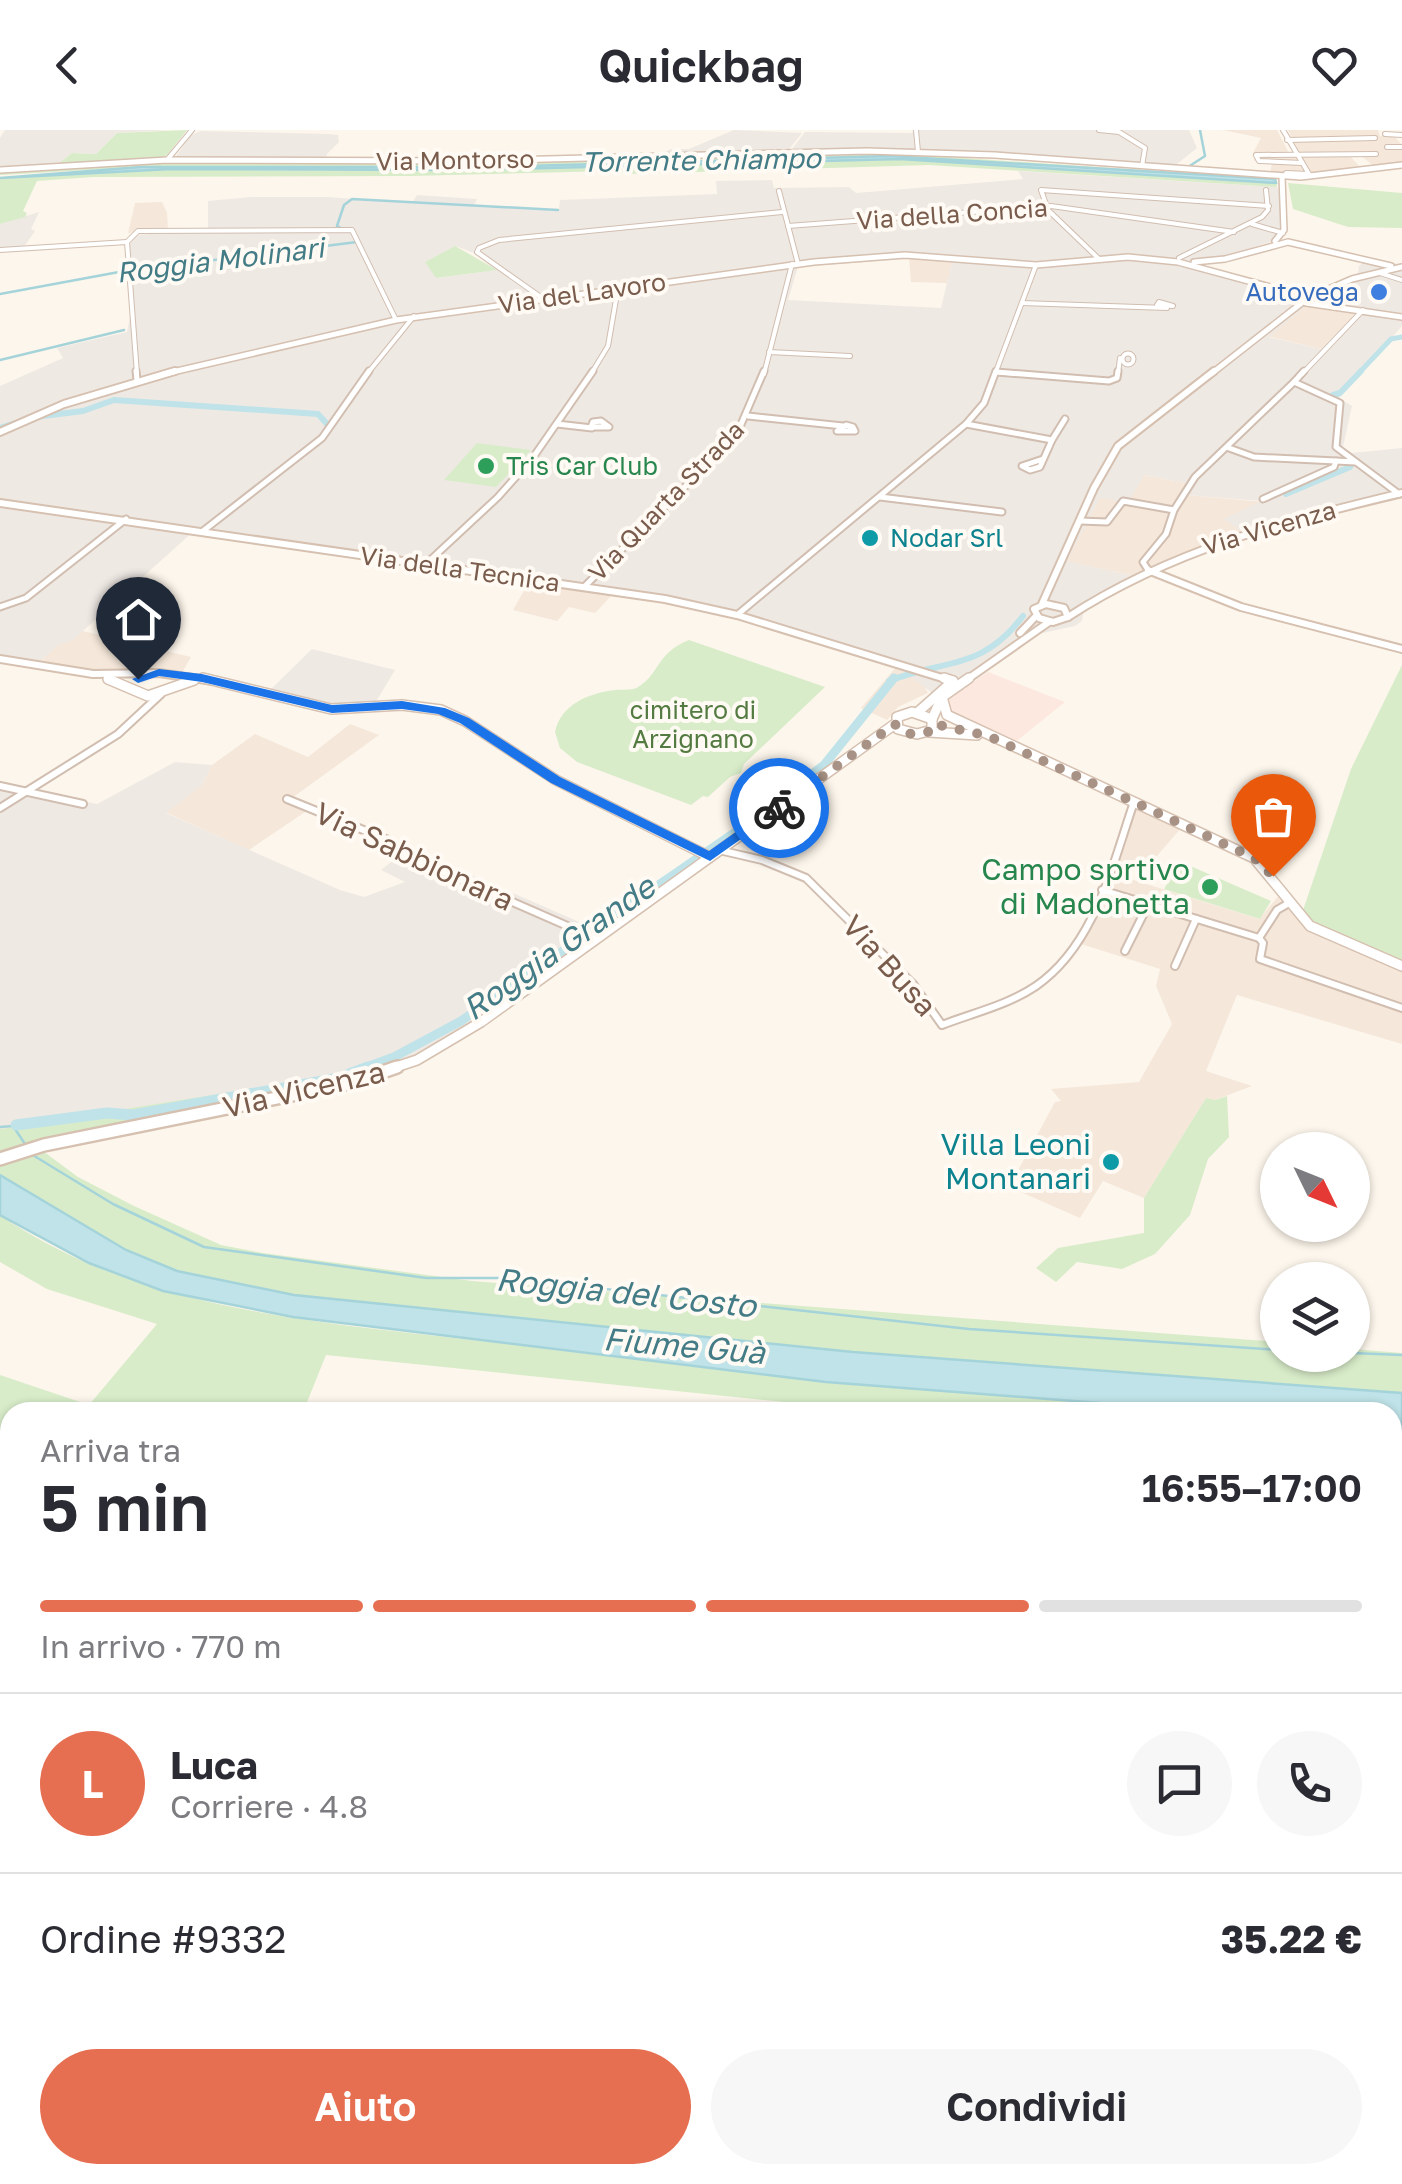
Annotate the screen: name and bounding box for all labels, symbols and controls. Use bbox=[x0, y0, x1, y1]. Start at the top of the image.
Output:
icon: back bbox=[40, 38, 95, 93]
text: Quickbag bbox=[598, 38, 804, 92]
icon: heart bbox=[1307, 38, 1362, 93]
water label: Torrente Chiampo bbox=[581, 141, 823, 178]
street label: Via Montorso bbox=[376, 143, 534, 176]
street label: Via della Concia bbox=[855, 191, 1049, 236]
water label: Roggia Molinari bbox=[114, 230, 329, 289]
street label: Via del Lavoro bbox=[496, 265, 668, 320]
place label: Autovega bbox=[1246, 276, 1359, 307]
marker: Autovega bbox=[1368, 281, 1390, 303]
street label: Via Quarta Strada bbox=[581, 414, 750, 587]
place label: Tris Car Club bbox=[506, 450, 658, 481]
marker: Tris Car Club bbox=[475, 455, 497, 477]
street label: Via Vicenza bbox=[1198, 494, 1339, 561]
place label: Nodar Srl bbox=[890, 522, 1003, 553]
marker: Nodar Srl bbox=[859, 527, 881, 549]
street label: Via della Tecnica bbox=[358, 539, 562, 598]
pin bbox=[96, 577, 181, 680]
icon: home bbox=[111, 592, 166, 647]
park label: cimitero di Arzignano bbox=[630, 694, 756, 754]
courier bbox=[729, 758, 829, 858]
pin bbox=[1231, 774, 1316, 877]
icon: bike bbox=[752, 781, 807, 836]
icon: bag bbox=[1246, 789, 1301, 844]
street label: Via Sabbionara bbox=[309, 794, 520, 918]
place label: Campo sprtivo di Madonetta bbox=[981, 851, 1190, 921]
water label: Roggia Grande bbox=[455, 866, 664, 1027]
marker: Campo sprtivo di Madonetta bbox=[1199, 876, 1221, 898]
street label: Via Busa bbox=[835, 907, 945, 1023]
street label: Via Vicenza bbox=[219, 1053, 388, 1125]
place label: Villa Leoni Montanari bbox=[941, 1126, 1091, 1196]
north arrow bbox=[1260, 1132, 1370, 1242]
map controls bbox=[1260, 1132, 1370, 1372]
marker: Villa Leoni Montanari bbox=[1100, 1151, 1122, 1173]
water label: Roggia del Costo bbox=[494, 1259, 760, 1325]
button: layers bbox=[1260, 1262, 1370, 1372]
water label: Fiume Guà bbox=[602, 1319, 768, 1371]
text: Arriva tra bbox=[40, 1431, 181, 1469]
text: 16:55–17:00 bbox=[1142, 1465, 1362, 1510]
text: 5 min bbox=[40, 1467, 209, 1545]
text: In arrivo · 770 m bbox=[40, 1627, 282, 1665]
button: chat bbox=[1127, 1731, 1232, 1836]
button: phone bbox=[1257, 1731, 1362, 1836]
text: Luca bbox=[170, 1742, 258, 1787]
text: L bbox=[82, 1761, 103, 1806]
text: Corriere · 4.8 bbox=[170, 1787, 368, 1825]
text: Ordine #9332 bbox=[40, 1916, 286, 1961]
text: 35.22 € bbox=[1221, 1916, 1362, 1961]
button: Aiuto bbox=[40, 2049, 691, 2164]
button: Condividi bbox=[711, 2049, 1362, 2164]

